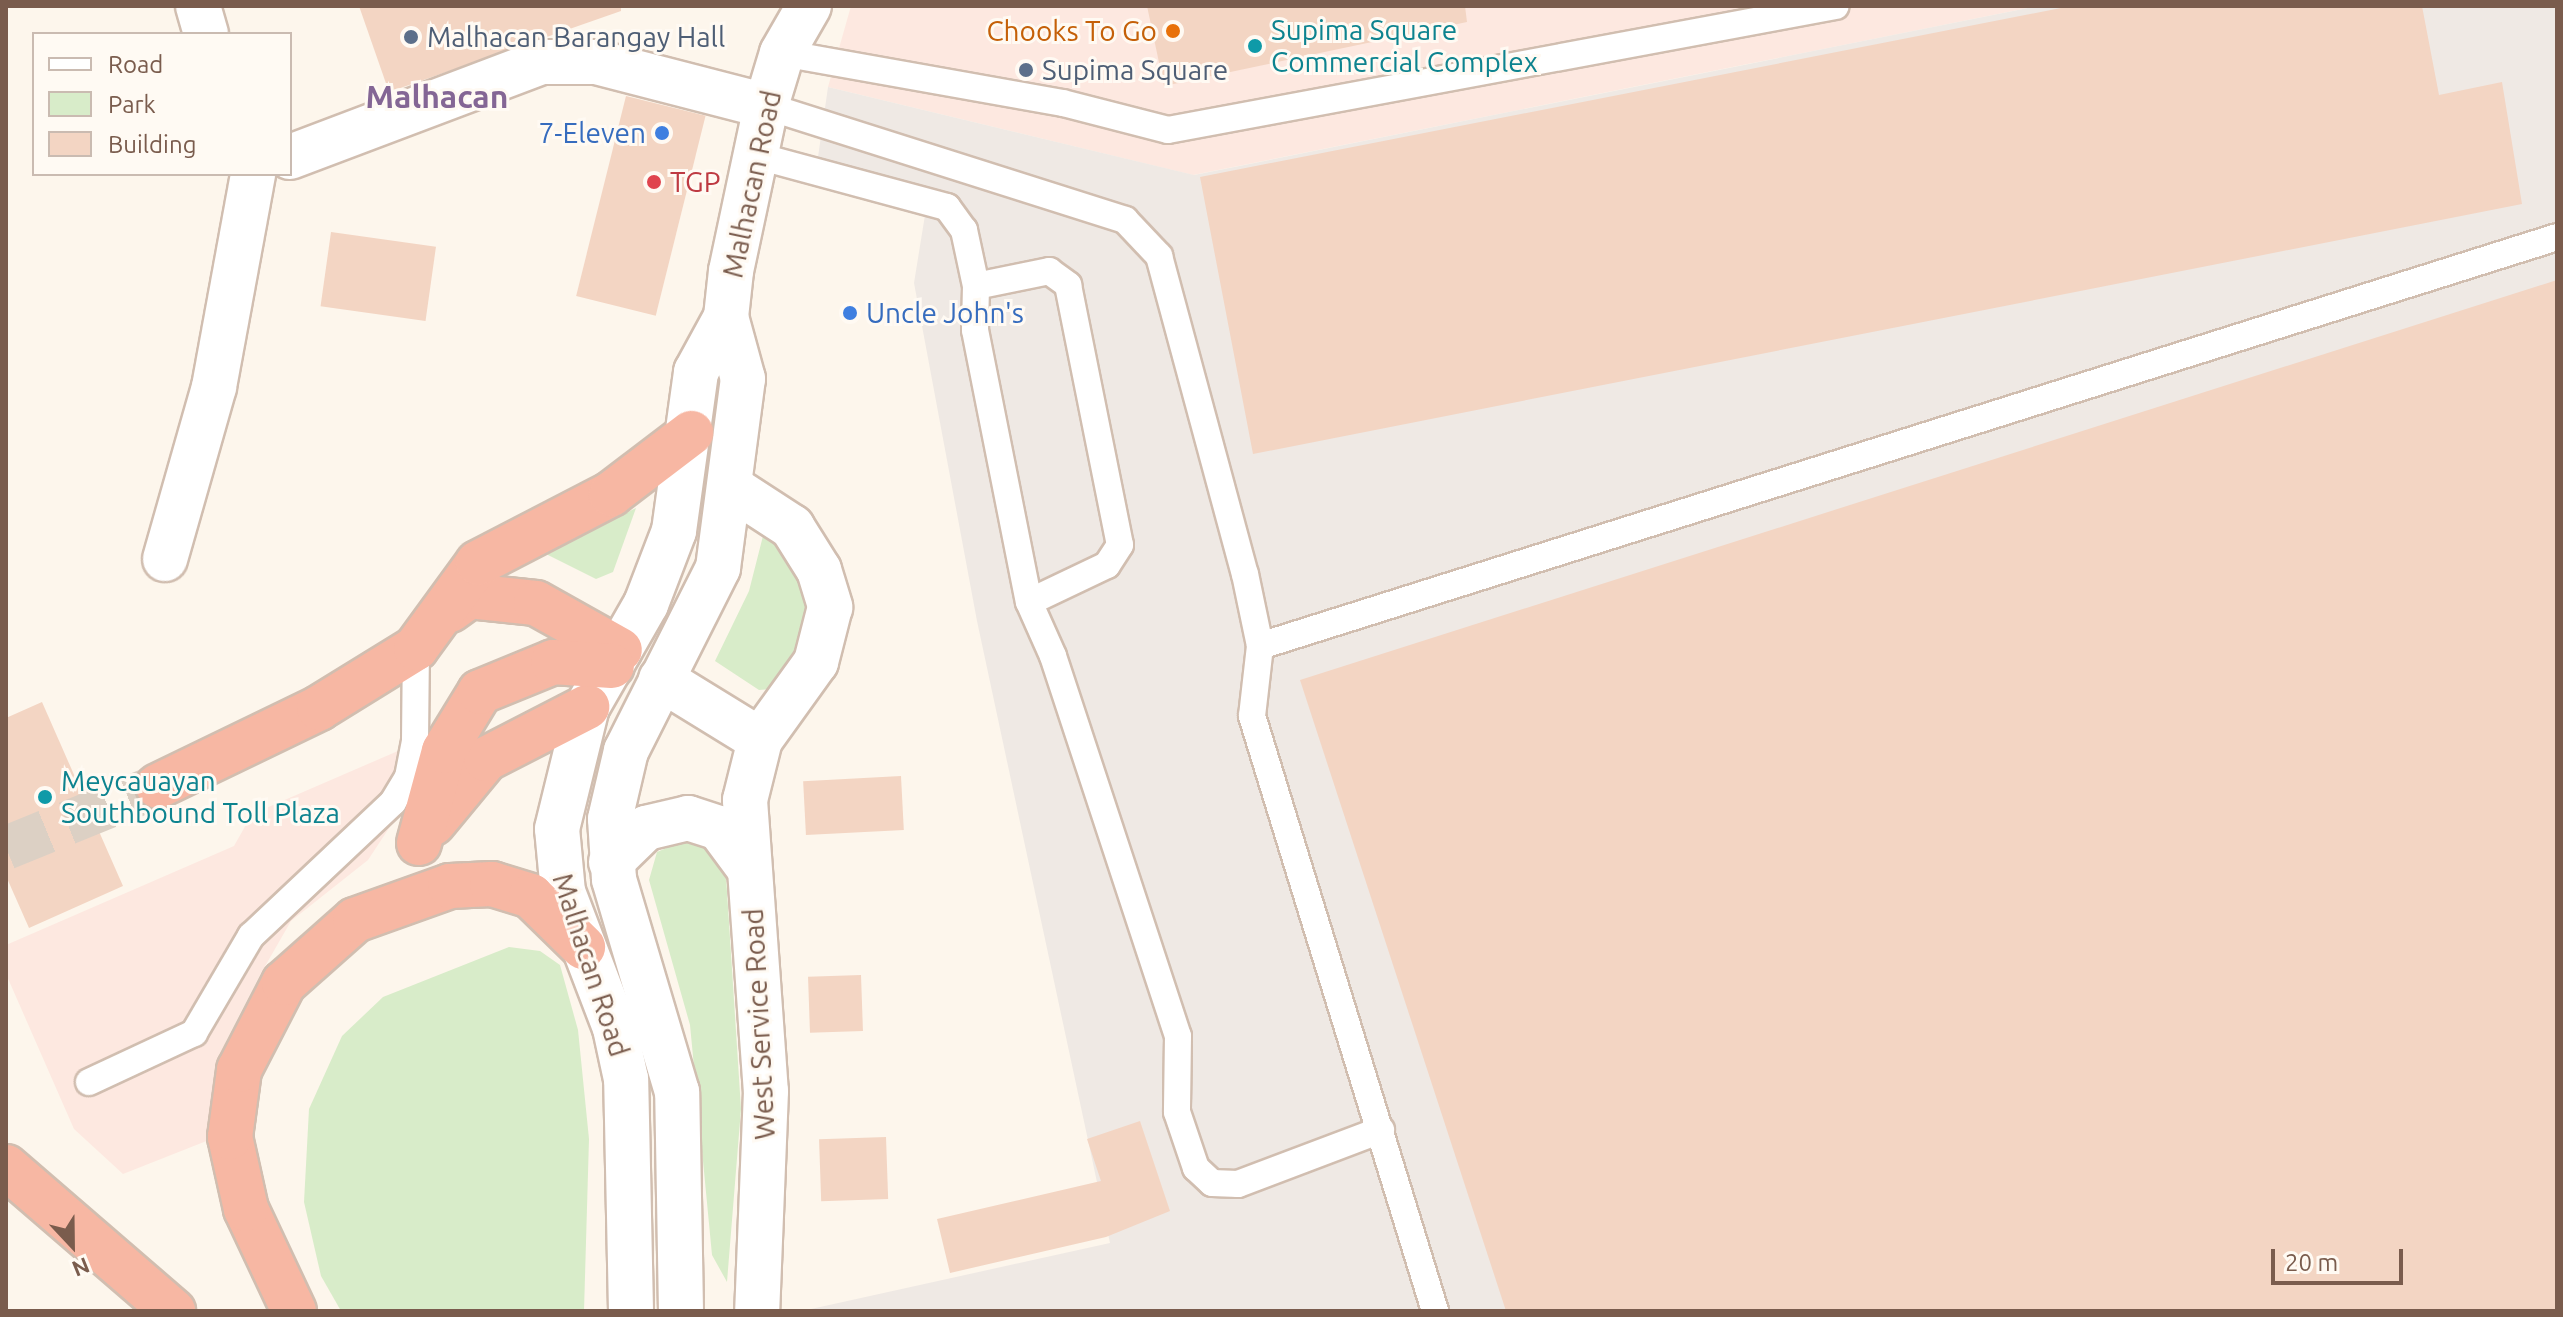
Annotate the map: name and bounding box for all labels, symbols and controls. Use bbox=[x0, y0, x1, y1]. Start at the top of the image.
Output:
place label: Supima Square Commercial Complex bbox=[1271, 13, 1538, 79]
place label: Chooks To Go bbox=[986, 14, 1157, 48]
place label: Malhacan Barangay Hall bbox=[427, 20, 725, 54]
marker: Chooks To Go bbox=[1164, 22, 1182, 40]
marker: Malhacan Barangay Hall bbox=[402, 28, 420, 46]
legend bbox=[32, 32, 292, 176]
marker: Supima Square Commercial Complex bbox=[1246, 37, 1264, 55]
text: Road bbox=[108, 51, 163, 78]
place label: Supima Square bbox=[1042, 53, 1228, 87]
marker: Supima Square bbox=[1017, 61, 1035, 79]
district label: Malhacan bbox=[366, 77, 508, 115]
street label: Malhacan Road bbox=[716, 87, 788, 281]
text: Park bbox=[108, 91, 156, 118]
place label: 7-Eleven bbox=[539, 116, 646, 150]
marker: 7-Eleven bbox=[653, 124, 671, 142]
text: Building bbox=[108, 131, 196, 158]
place label: TGP bbox=[670, 165, 720, 199]
marker: TGP bbox=[645, 173, 663, 191]
place label: Uncle John's bbox=[866, 296, 1024, 330]
marker: Uncle John's bbox=[841, 304, 859, 322]
place label: Meycauayan Southbound Toll Plaza bbox=[61, 764, 340, 830]
marker: Meycauayan Southbound Toll Plaza bbox=[36, 788, 54, 806]
street label: Malhacan Road bbox=[546, 869, 636, 1061]
street label: West Service Road bbox=[736, 907, 782, 1141]
north arrow bbox=[32, 1205, 112, 1285]
scale bar bbox=[2275, 1233, 2407, 1283]
text: 20 m bbox=[2285, 1249, 2338, 1276]
text: N bbox=[69, 1253, 93, 1282]

